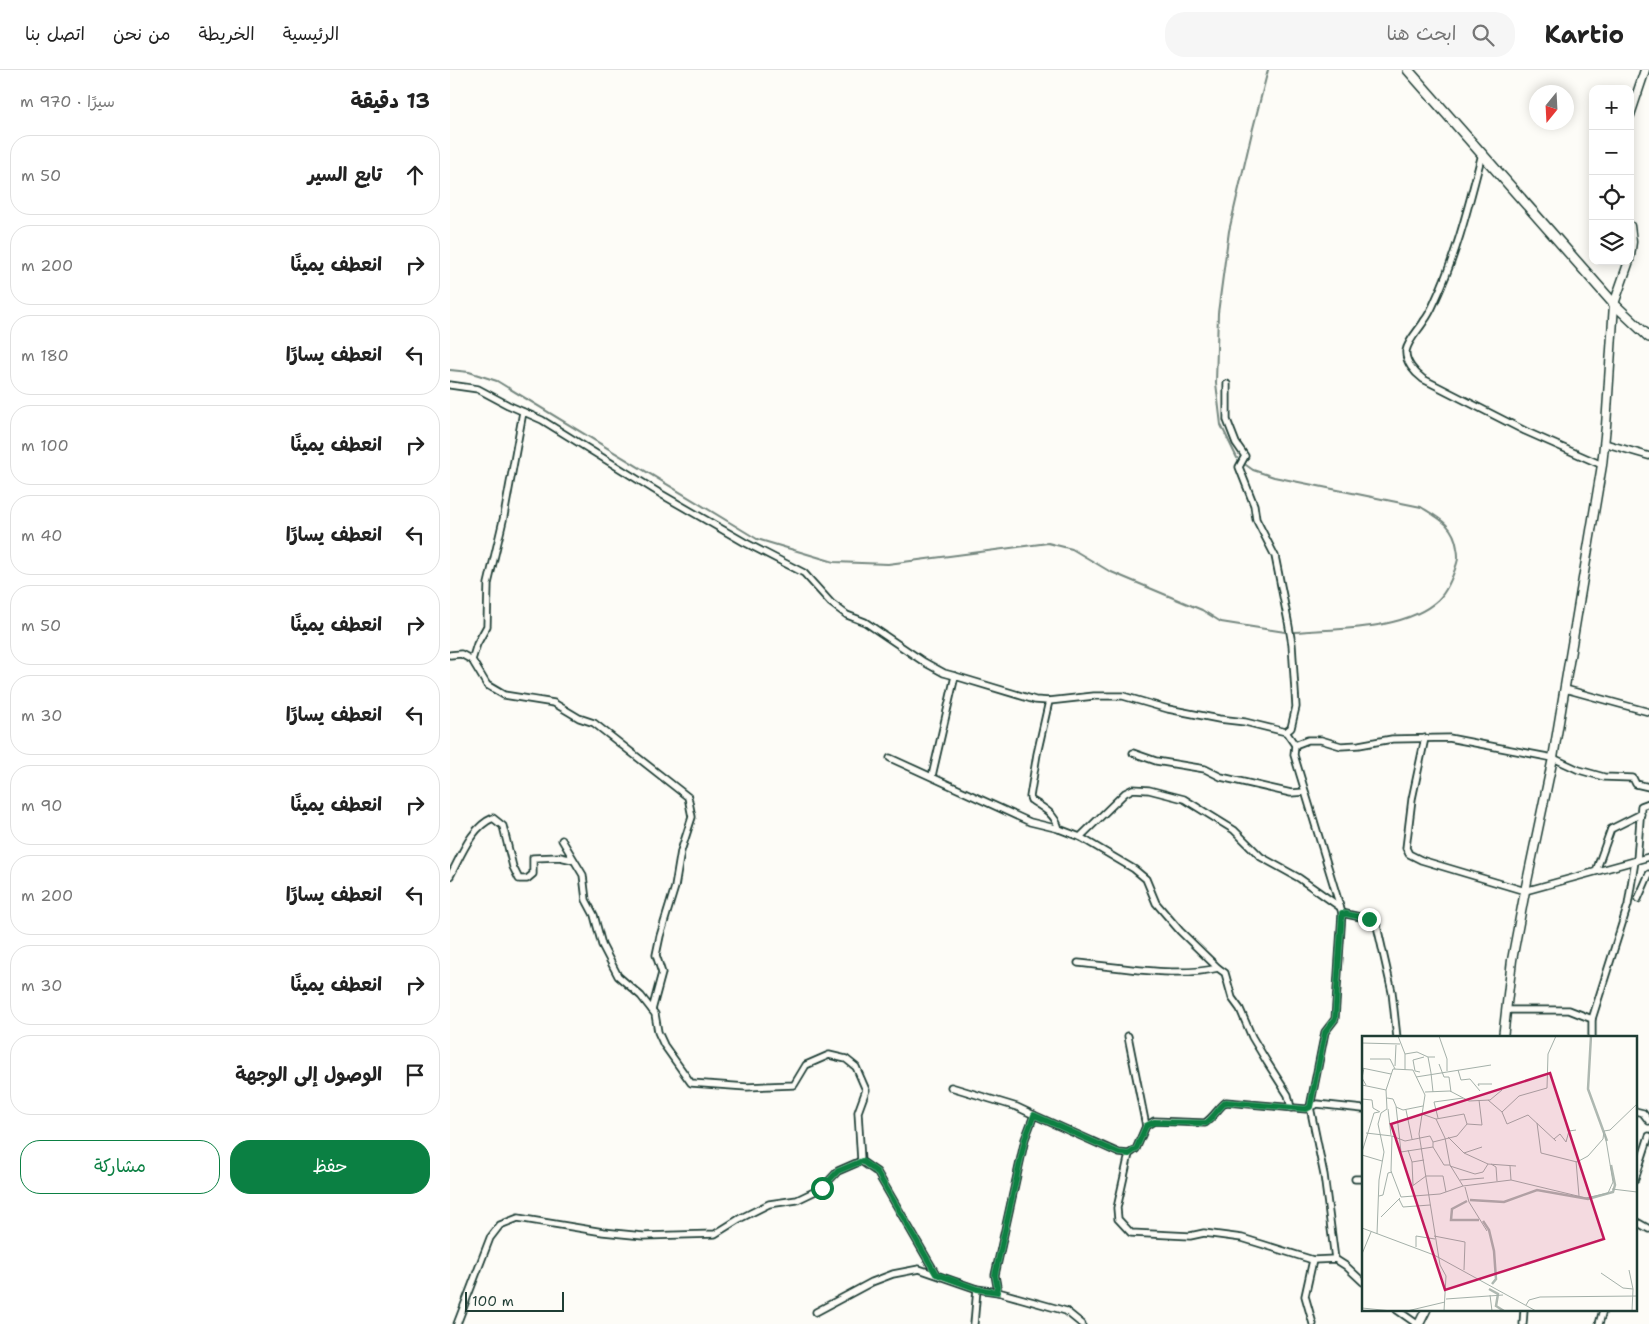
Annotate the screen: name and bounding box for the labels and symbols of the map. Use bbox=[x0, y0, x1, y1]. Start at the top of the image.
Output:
north arrow bbox=[1529, 85, 1574, 130]
route end bbox=[1358, 908, 1381, 931]
inset map bbox=[1362, 1036, 1636, 1312]
route start bbox=[811, 1177, 834, 1200]
scale bar bbox=[465, 1289, 564, 1312]

